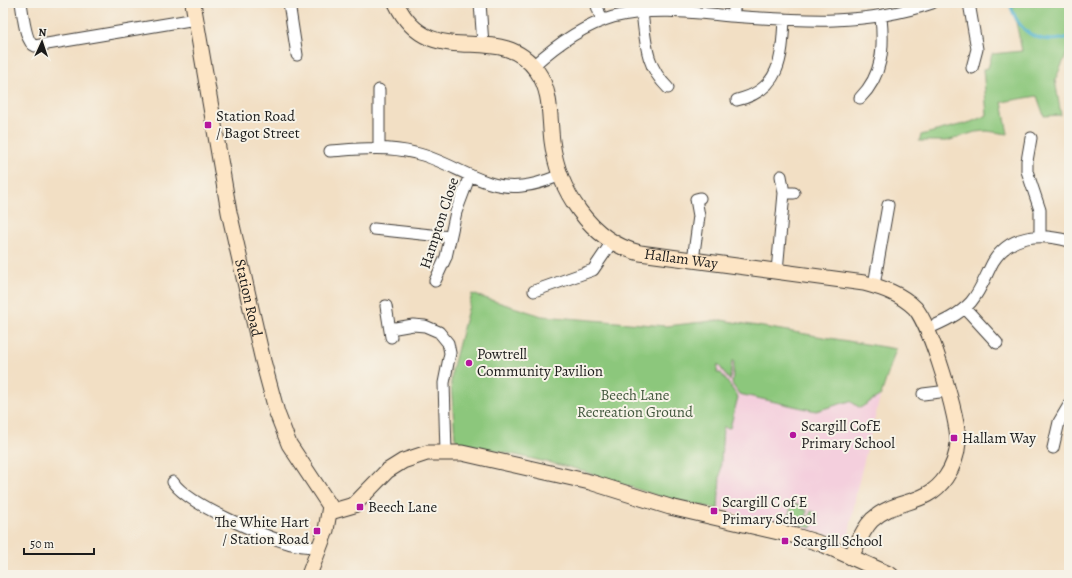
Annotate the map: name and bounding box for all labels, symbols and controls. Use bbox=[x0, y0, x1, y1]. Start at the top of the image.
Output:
north arrow bbox=[22, 22, 62, 62]
text: N bbox=[38, 25, 47, 40]
place label: Station Road / Bagot Street bbox=[216, 106, 300, 143]
marker: Station Road / Bagot Street bbox=[203, 120, 213, 130]
street label: Hampton Close bbox=[415, 174, 463, 271]
street label: Hallam Way bbox=[643, 244, 719, 273]
street label: Station Road bbox=[230, 257, 267, 339]
place label: Powtrell Community Pavilion bbox=[477, 344, 603, 381]
marker: Powtrell Community Pavilion bbox=[464, 358, 474, 368]
park label: Beech Lane Recreation Ground bbox=[577, 385, 694, 422]
place label: Scargill CofE Primary School bbox=[801, 416, 895, 453]
place label: Hallam Way bbox=[962, 428, 1036, 448]
marker: Scargill CofE Primary School bbox=[788, 430, 798, 440]
marker: Hallam Way bbox=[949, 433, 959, 443]
place label: Scargill C of E Primary School bbox=[722, 492, 816, 529]
place label: Beech Lane bbox=[368, 497, 437, 517]
marker: Beech Lane bbox=[355, 502, 365, 512]
marker: Scargill C of E Primary School bbox=[709, 506, 719, 516]
place label: The White Hart / Station Road bbox=[215, 512, 310, 549]
marker: The White Hart / Station Road bbox=[312, 526, 322, 536]
scale bar bbox=[24, 530, 94, 556]
place label: Scargill School bbox=[793, 531, 883, 551]
text: 50 m bbox=[30, 536, 54, 552]
marker: Scargill School bbox=[780, 536, 790, 546]

